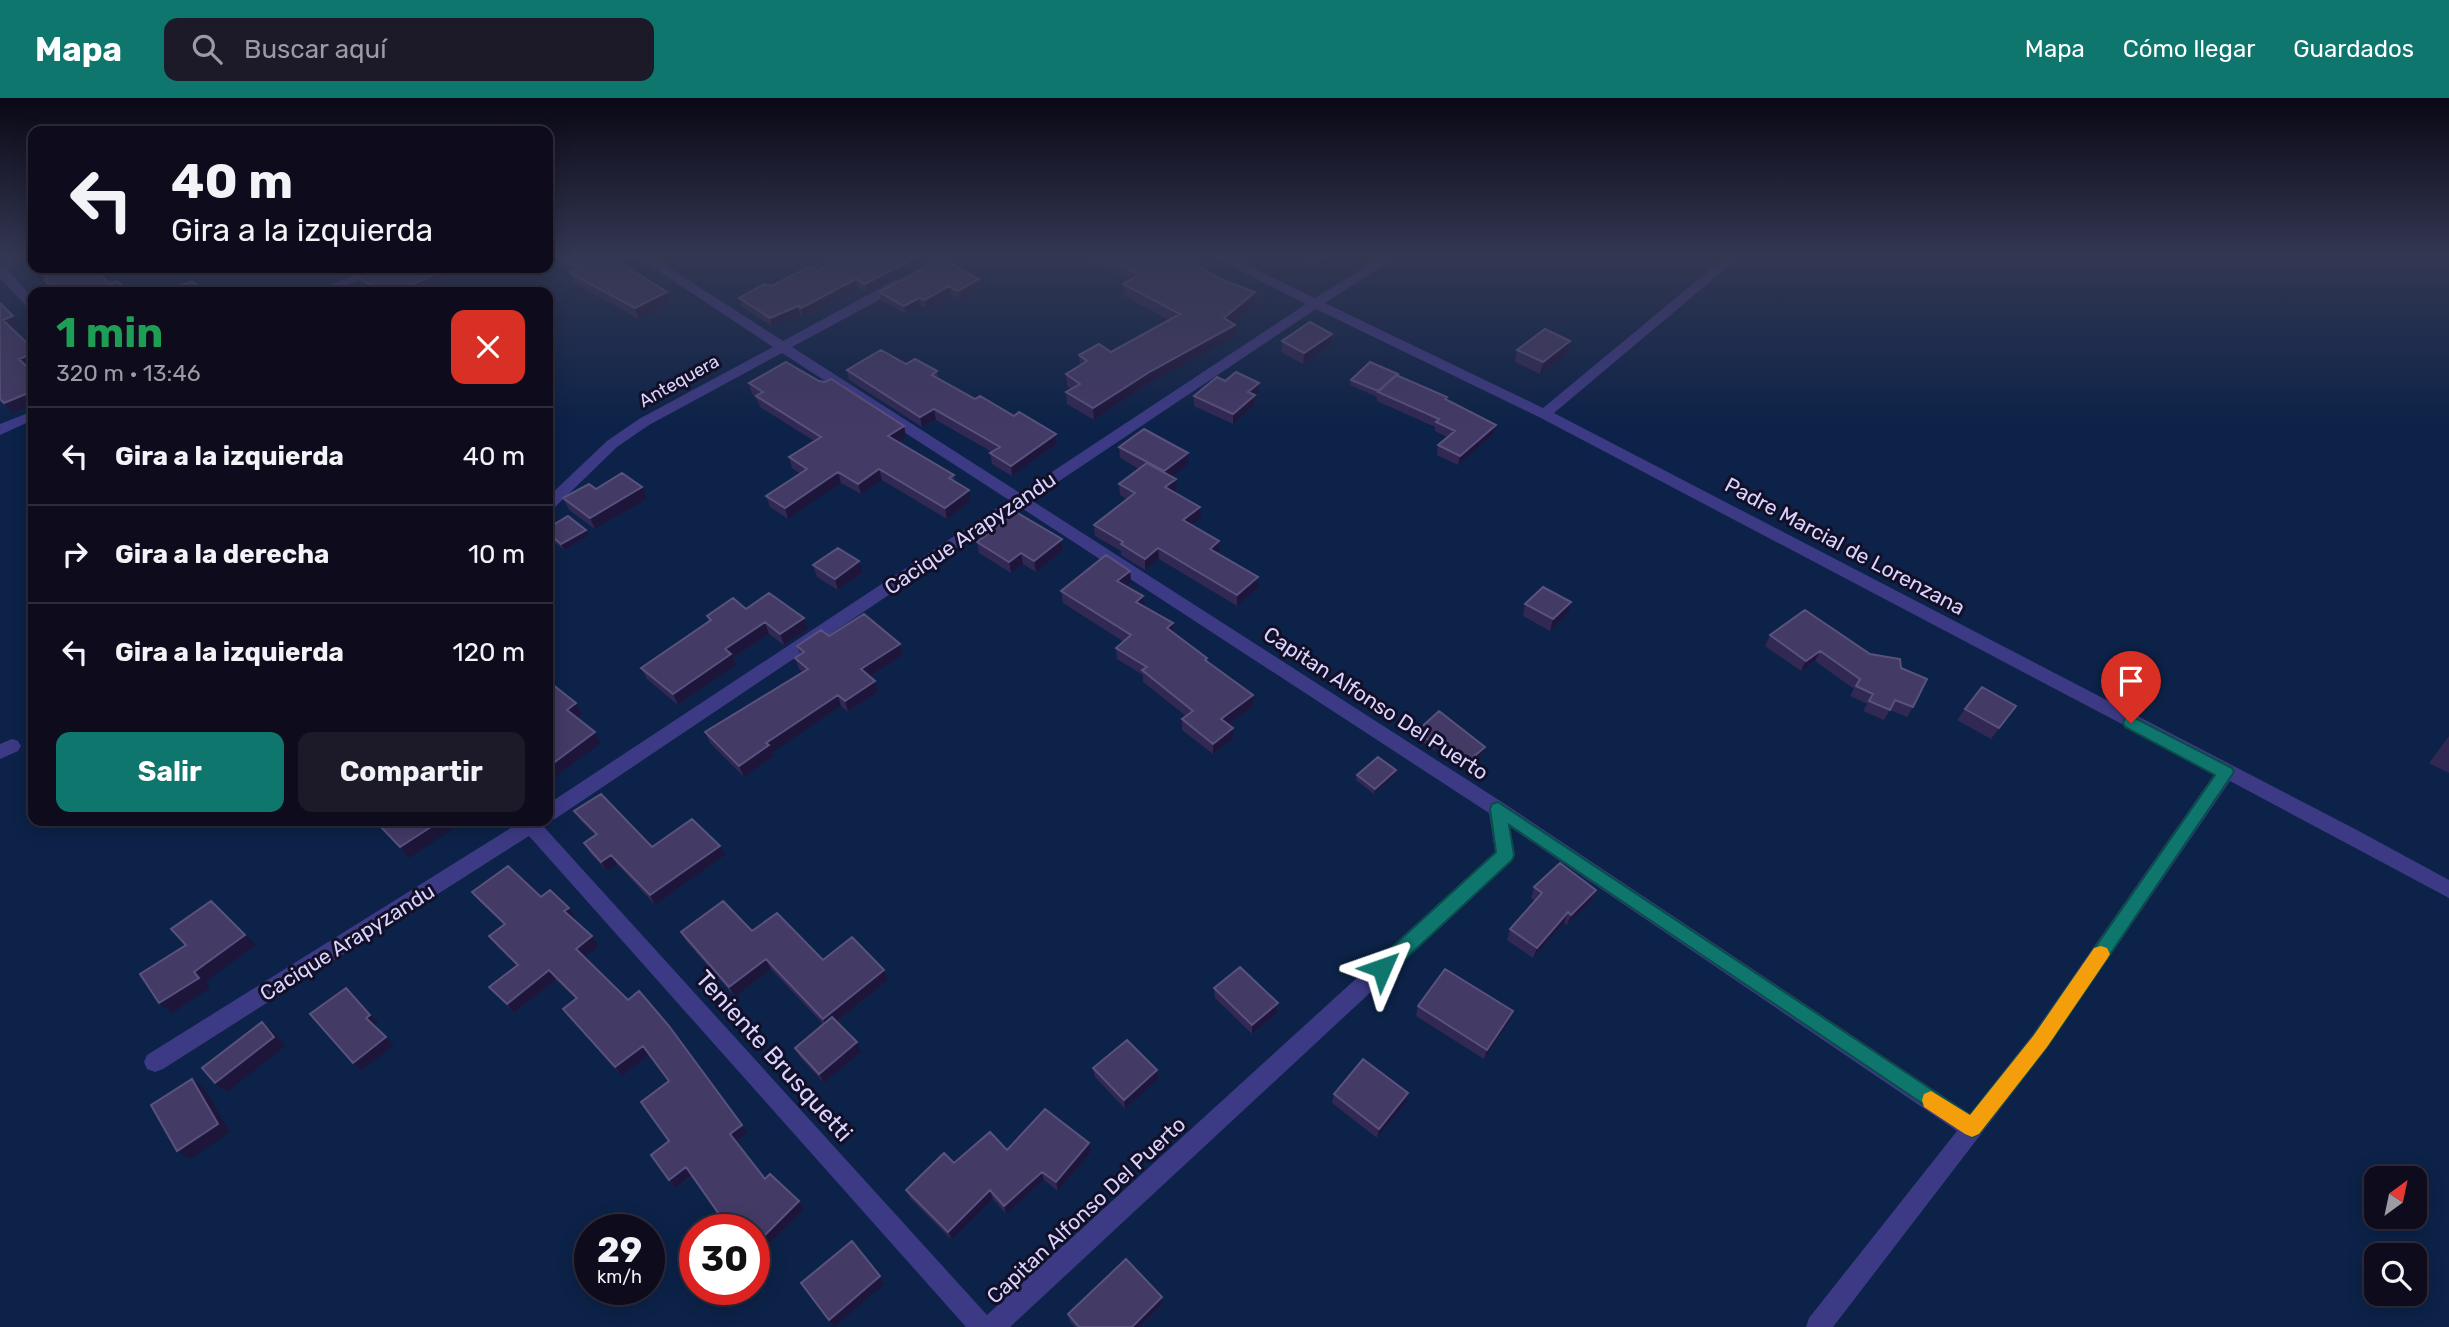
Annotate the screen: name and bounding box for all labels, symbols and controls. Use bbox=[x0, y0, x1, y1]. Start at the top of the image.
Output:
search box bbox=[164, 18, 654, 81]
text: Mapa bbox=[35, 30, 122, 69]
icon: search bbox=[188, 30, 226, 68]
text: Buscar aquí bbox=[244, 34, 387, 65]
text: Mapa bbox=[2025, 35, 2085, 63]
text: Cómo llegar bbox=[2123, 35, 2255, 63]
text: Guardados bbox=[2293, 35, 2414, 63]
text: 40 m bbox=[171, 152, 293, 210]
icon: left bbox=[56, 154, 147, 245]
text: Gira a la izquierda bbox=[171, 211, 433, 249]
text: 1 min bbox=[56, 308, 163, 358]
button: close bbox=[451, 310, 525, 384]
street label: Antequera bbox=[635, 350, 723, 412]
text: 320 m · 13:46 bbox=[56, 359, 201, 387]
icon: left bbox=[56, 437, 94, 475]
text: Gira a la izquierda bbox=[115, 441, 344, 472]
text: 40 m bbox=[463, 441, 525, 472]
street label: Cacique Arapyzandu bbox=[880, 466, 1060, 600]
street label: Padre Marcial de Lorenzana bbox=[1721, 472, 1969, 620]
icon: right bbox=[56, 535, 94, 573]
text: Gira a la derecha bbox=[115, 539, 329, 570]
text: 10 m bbox=[468, 539, 525, 570]
street label: Capitan Alfonso Del Puerto bbox=[1259, 621, 1493, 785]
icon: left bbox=[56, 633, 94, 671]
text: Gira a la izquierda bbox=[115, 637, 344, 668]
text: 120 m bbox=[453, 637, 525, 668]
pin bbox=[2101, 651, 2161, 723]
icon: arrive bbox=[2112, 662, 2150, 700]
button: Salir bbox=[56, 732, 284, 812]
button: Compartir bbox=[298, 732, 525, 812]
street label: Cacique Arapyzandu bbox=[255, 878, 439, 1006]
position arrow bbox=[1345, 931, 1419, 1005]
street label: Teniente Brusquetti bbox=[690, 965, 858, 1147]
street label: Capitan Alfonso Del Puerto bbox=[981, 1111, 1191, 1309]
north arrow bbox=[2364, 1166, 2427, 1228]
map controls bbox=[2364, 1166, 2427, 1306]
speed limit sign: 30 bbox=[679, 1214, 770, 1305]
text: 29 bbox=[597, 1229, 642, 1271]
button: search bbox=[2364, 1243, 2427, 1306]
text: km/h bbox=[597, 1266, 642, 1288]

